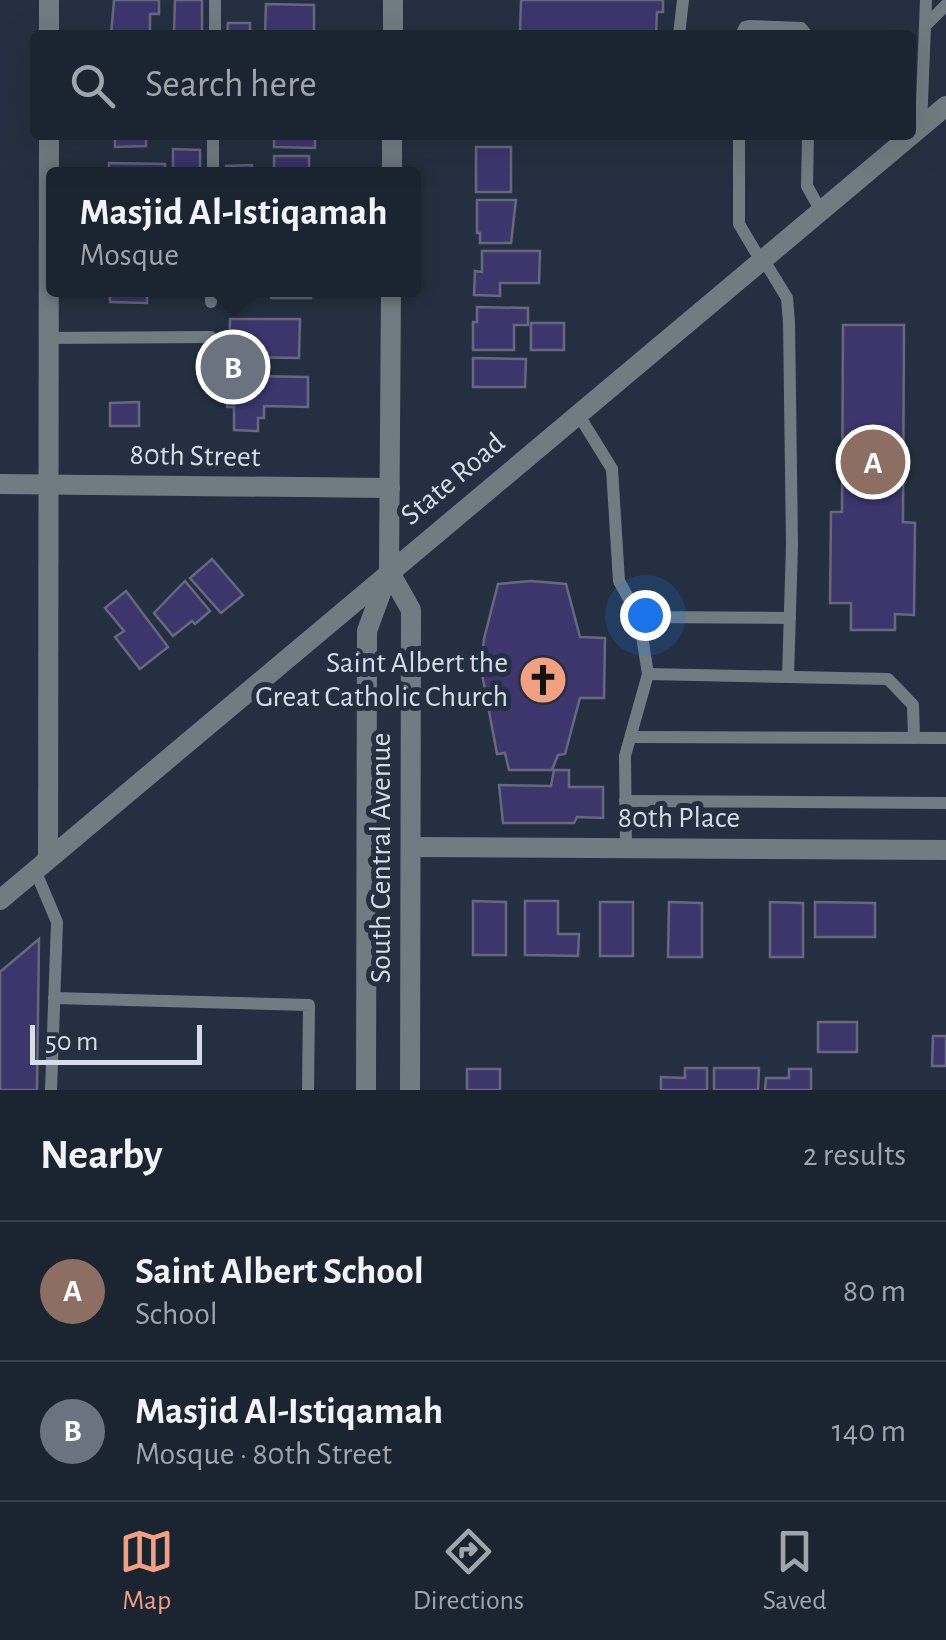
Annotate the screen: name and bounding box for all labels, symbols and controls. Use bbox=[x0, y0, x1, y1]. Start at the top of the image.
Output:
search box bbox=[30, 30, 916, 140]
icon: search bbox=[65, 58, 120, 113]
text: Search here bbox=[145, 66, 317, 104]
popup bbox=[46, 167, 421, 297]
text: Masjid Al-Istiqamah bbox=[80, 194, 387, 232]
text: Mosque bbox=[80, 239, 179, 271]
pin: B bbox=[200, 330, 266, 404]
pin: A bbox=[840, 424, 906, 500]
street label: State Road bbox=[395, 427, 511, 531]
street label: 80th Street bbox=[129, 440, 261, 472]
your location bbox=[620, 590, 671, 641]
place label: Saint Albert the Great Catholic Church bbox=[255, 648, 508, 712]
church icon: Saint Albert the Great Catholic Church bbox=[517, 654, 569, 706]
street label: South Central Avenue bbox=[366, 733, 396, 983]
street label: 80th Place bbox=[618, 803, 740, 833]
scale bar bbox=[30, 1020, 202, 1064]
text: 50 m bbox=[45, 1028, 99, 1056]
text: Nearby bbox=[40, 1134, 163, 1176]
text: 2 results bbox=[803, 1139, 906, 1171]
text: Saint Albert School bbox=[135, 1253, 424, 1291]
text: A bbox=[63, 1275, 82, 1307]
text: 80 m bbox=[843, 1275, 906, 1307]
text: School bbox=[135, 1298, 218, 1330]
text: Masjid Al-Istiqamah bbox=[135, 1393, 443, 1431]
text: B bbox=[63, 1415, 82, 1447]
text: 140 m bbox=[832, 1415, 906, 1447]
text: Mosque · 80th Street bbox=[135, 1438, 392, 1470]
tab: Map bbox=[119, 1524, 174, 1618]
tab: Directions bbox=[413, 1524, 524, 1618]
tab: Saved bbox=[763, 1524, 827, 1618]

